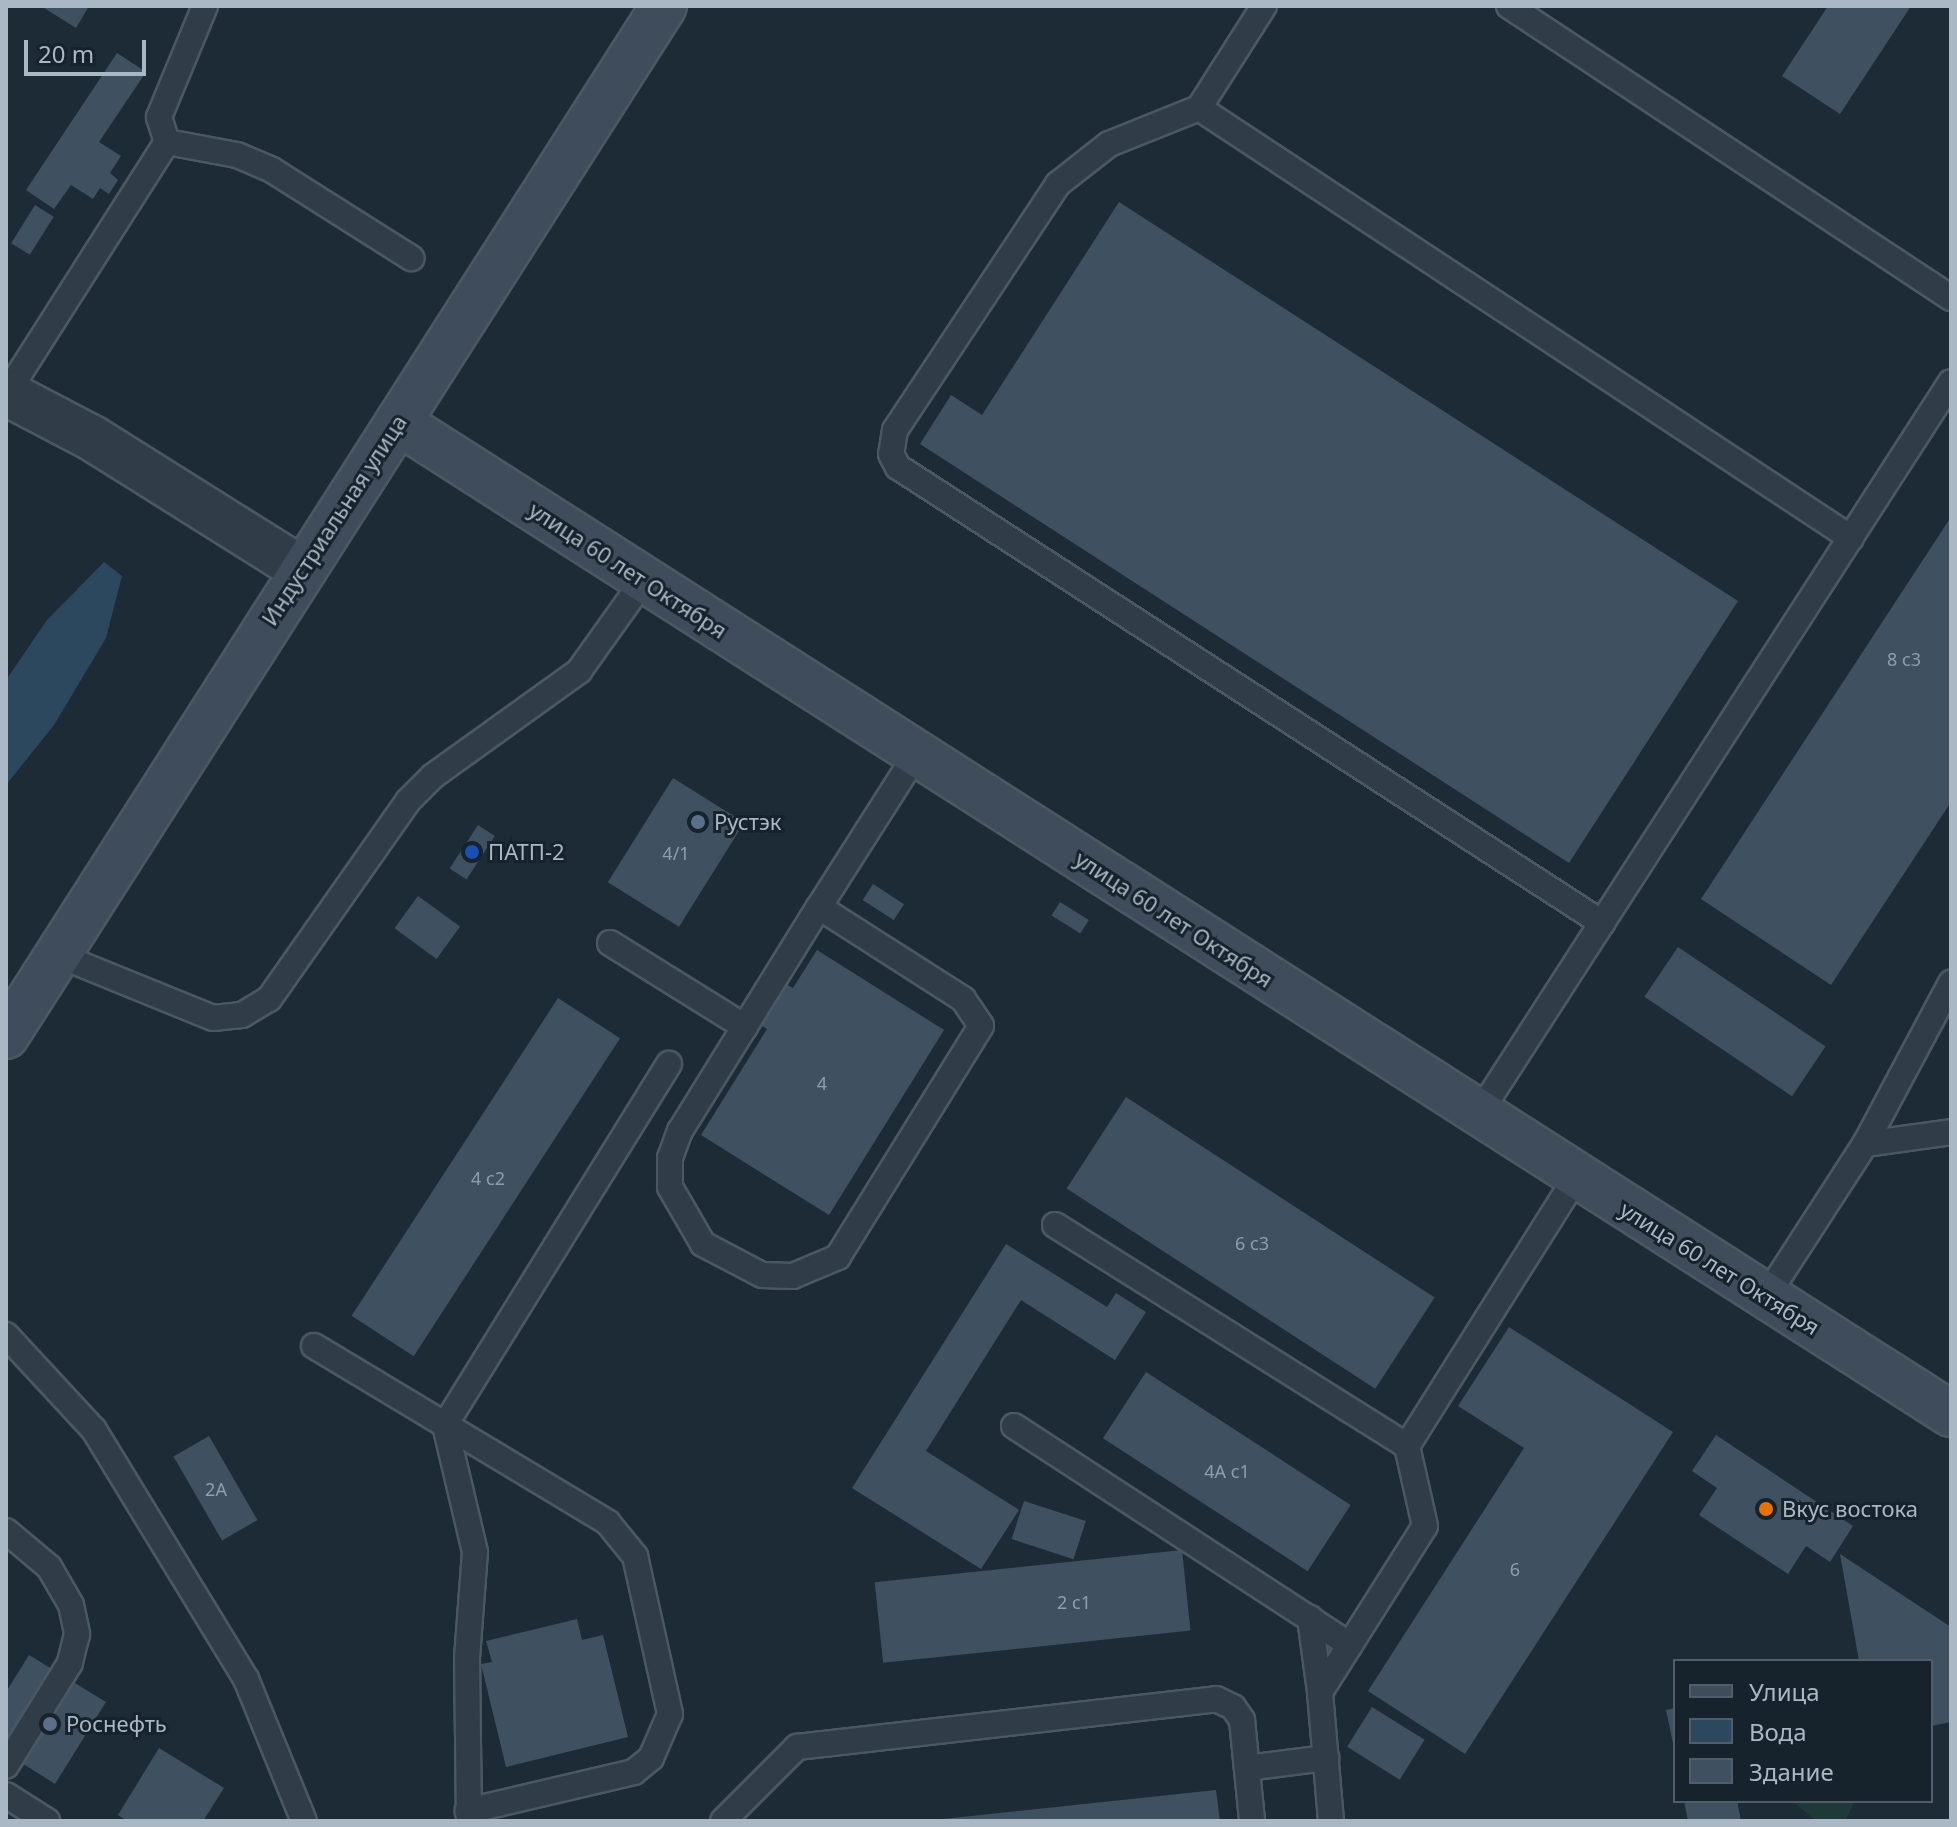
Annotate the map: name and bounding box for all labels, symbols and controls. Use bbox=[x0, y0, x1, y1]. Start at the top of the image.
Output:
scale bar bbox=[28, 24, 150, 74]
text: 20 m bbox=[38, 37, 94, 70]
street label: Индустриальная улица bbox=[256, 410, 412, 630]
street label: улица 60 лет Октября bbox=[524, 496, 732, 644]
house number: 8 с3 bbox=[1887, 648, 1921, 670]
place label: Рустэк bbox=[714, 809, 781, 835]
marker: Рустэк bbox=[689, 813, 707, 831]
place label: ПАТП-2 bbox=[488, 839, 565, 865]
house number: 4/1 bbox=[662, 842, 690, 864]
marker: ПАТП-2 bbox=[463, 843, 481, 861]
street label: улица 60 лет Октября bbox=[1070, 845, 1278, 993]
house number: 4 bbox=[817, 1072, 827, 1094]
house number: 4 с2 bbox=[471, 1167, 505, 1189]
street label: улица 60 лет Октября bbox=[1615, 1196, 1825, 1340]
house number: 6 с3 bbox=[1235, 1232, 1269, 1254]
house number: 4А с1 bbox=[1204, 1460, 1250, 1482]
house number: 2А bbox=[205, 1478, 227, 1500]
place label: Вкус востока bbox=[1782, 1496, 1918, 1522]
marker: Вкус востока bbox=[1757, 1500, 1775, 1518]
house number: 6 bbox=[1510, 1558, 1520, 1580]
house number: 2 с1 bbox=[1057, 1591, 1091, 1613]
legend bbox=[1673, 1659, 1933, 1803]
text: Улица bbox=[1749, 1675, 1820, 1708]
place label: Роснефть bbox=[66, 1711, 167, 1737]
marker: Роснефть bbox=[41, 1715, 59, 1733]
text: Вода bbox=[1749, 1715, 1807, 1748]
text: Здание bbox=[1749, 1755, 1834, 1788]

